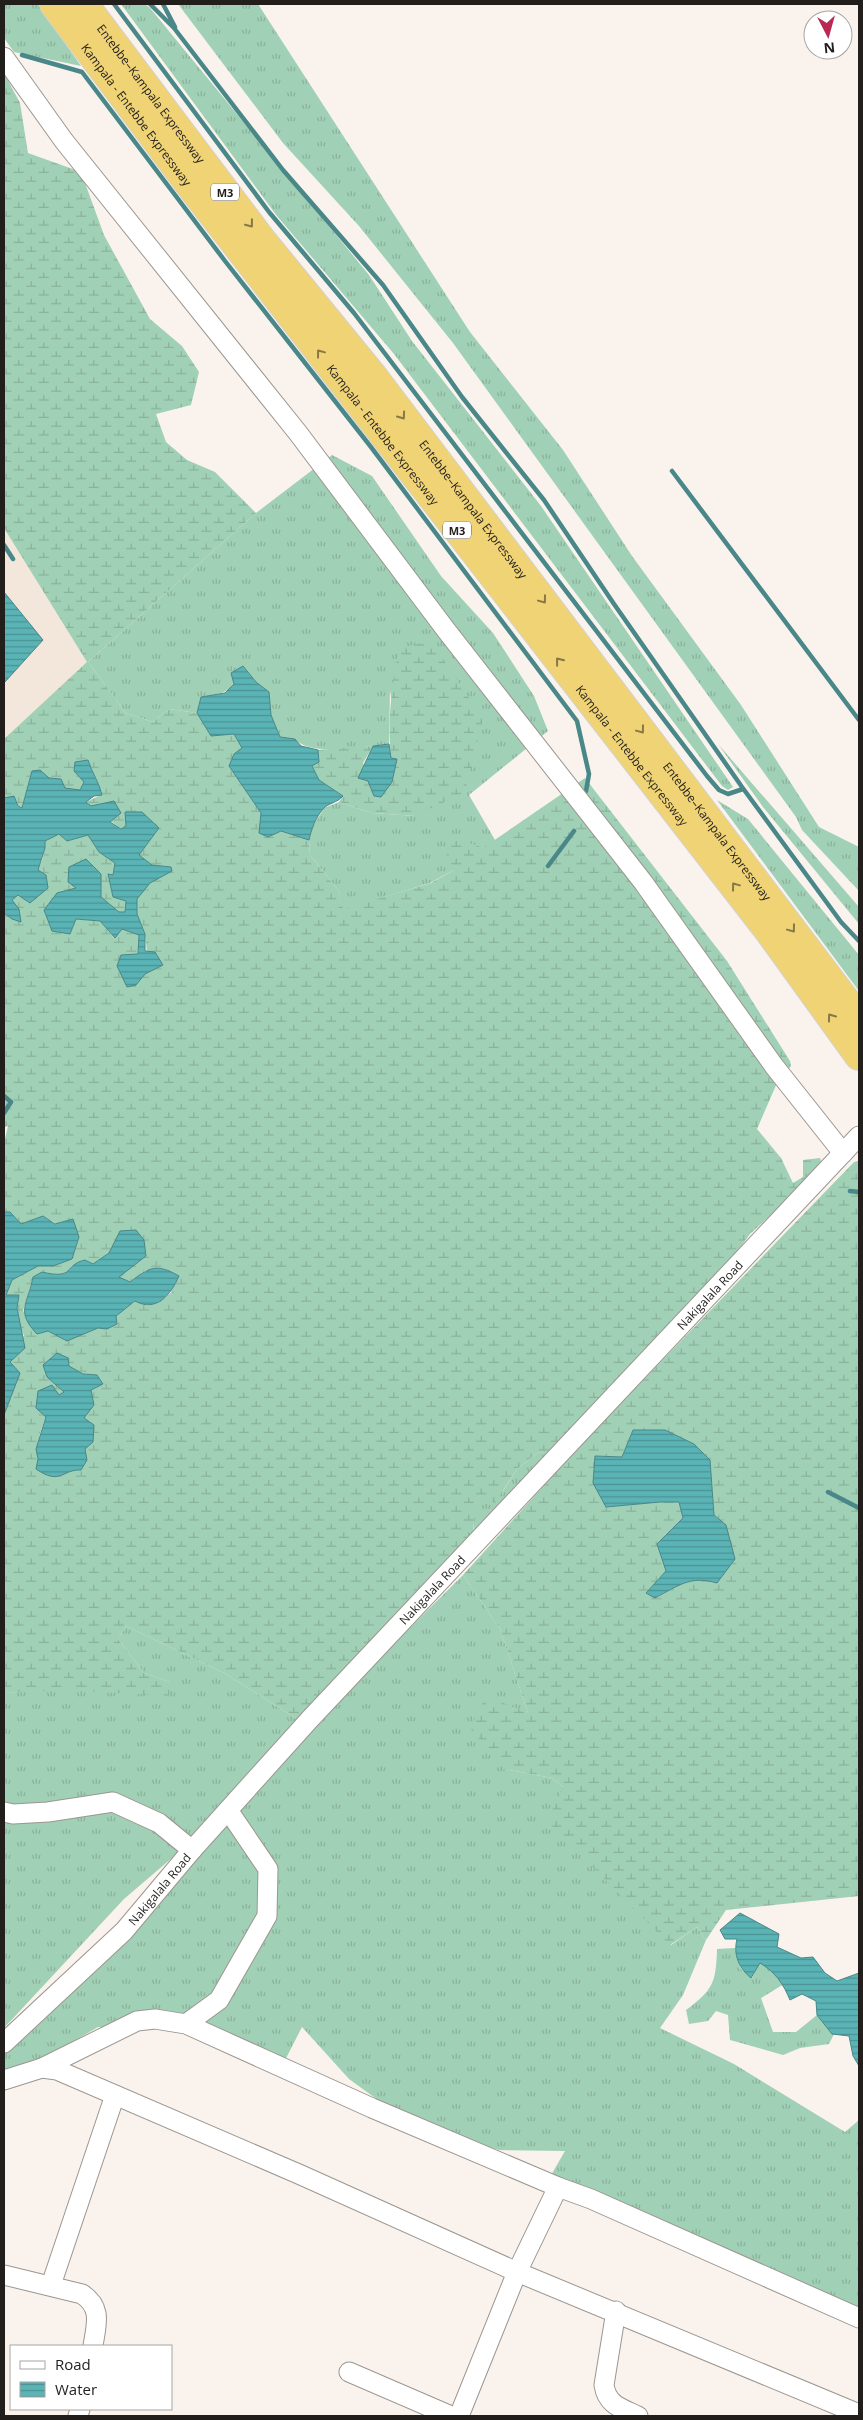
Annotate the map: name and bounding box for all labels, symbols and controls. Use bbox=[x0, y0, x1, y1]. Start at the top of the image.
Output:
north arrow bbox=[803, 10, 853, 60]
street label: Entebbe–Kampala Expressway bbox=[93, 21, 210, 167]
text: N bbox=[823, 38, 836, 58]
street label: Kampala - Entebbe Expressway bbox=[78, 40, 196, 190]
road number: M3 bbox=[211, 183, 239, 200]
one-way arrow bbox=[244, 218, 253, 228]
one-way arrow bbox=[317, 349, 326, 359]
street label: Kampala - Entebbe Expressway bbox=[323, 360, 444, 509]
one-way arrow bbox=[396, 410, 404, 419]
street label: Entebbe–Kampala Expressway bbox=[416, 436, 532, 583]
road number: M3 bbox=[443, 522, 471, 538]
one-way arrow bbox=[537, 594, 545, 603]
one-way arrow bbox=[556, 658, 565, 667]
street label: Kampala - Entebbe Expressway bbox=[572, 681, 693, 830]
one-way arrow bbox=[636, 724, 645, 733]
street label: Entebbe–Kampala Expressway bbox=[660, 758, 776, 905]
one-way arrow bbox=[732, 883, 740, 892]
one-way arrow bbox=[787, 923, 795, 932]
one-way arrow bbox=[828, 1013, 837, 1023]
street label: Nakigalala Road bbox=[673, 1256, 746, 1333]
street label: Nakigalala Road bbox=[395, 1551, 469, 1628]
street label: Nakigalala Road bbox=[124, 1849, 195, 1929]
legend bbox=[10, 2345, 172, 2410]
text: Road bbox=[55, 2354, 91, 2374]
text: Water bbox=[55, 2379, 97, 2399]

